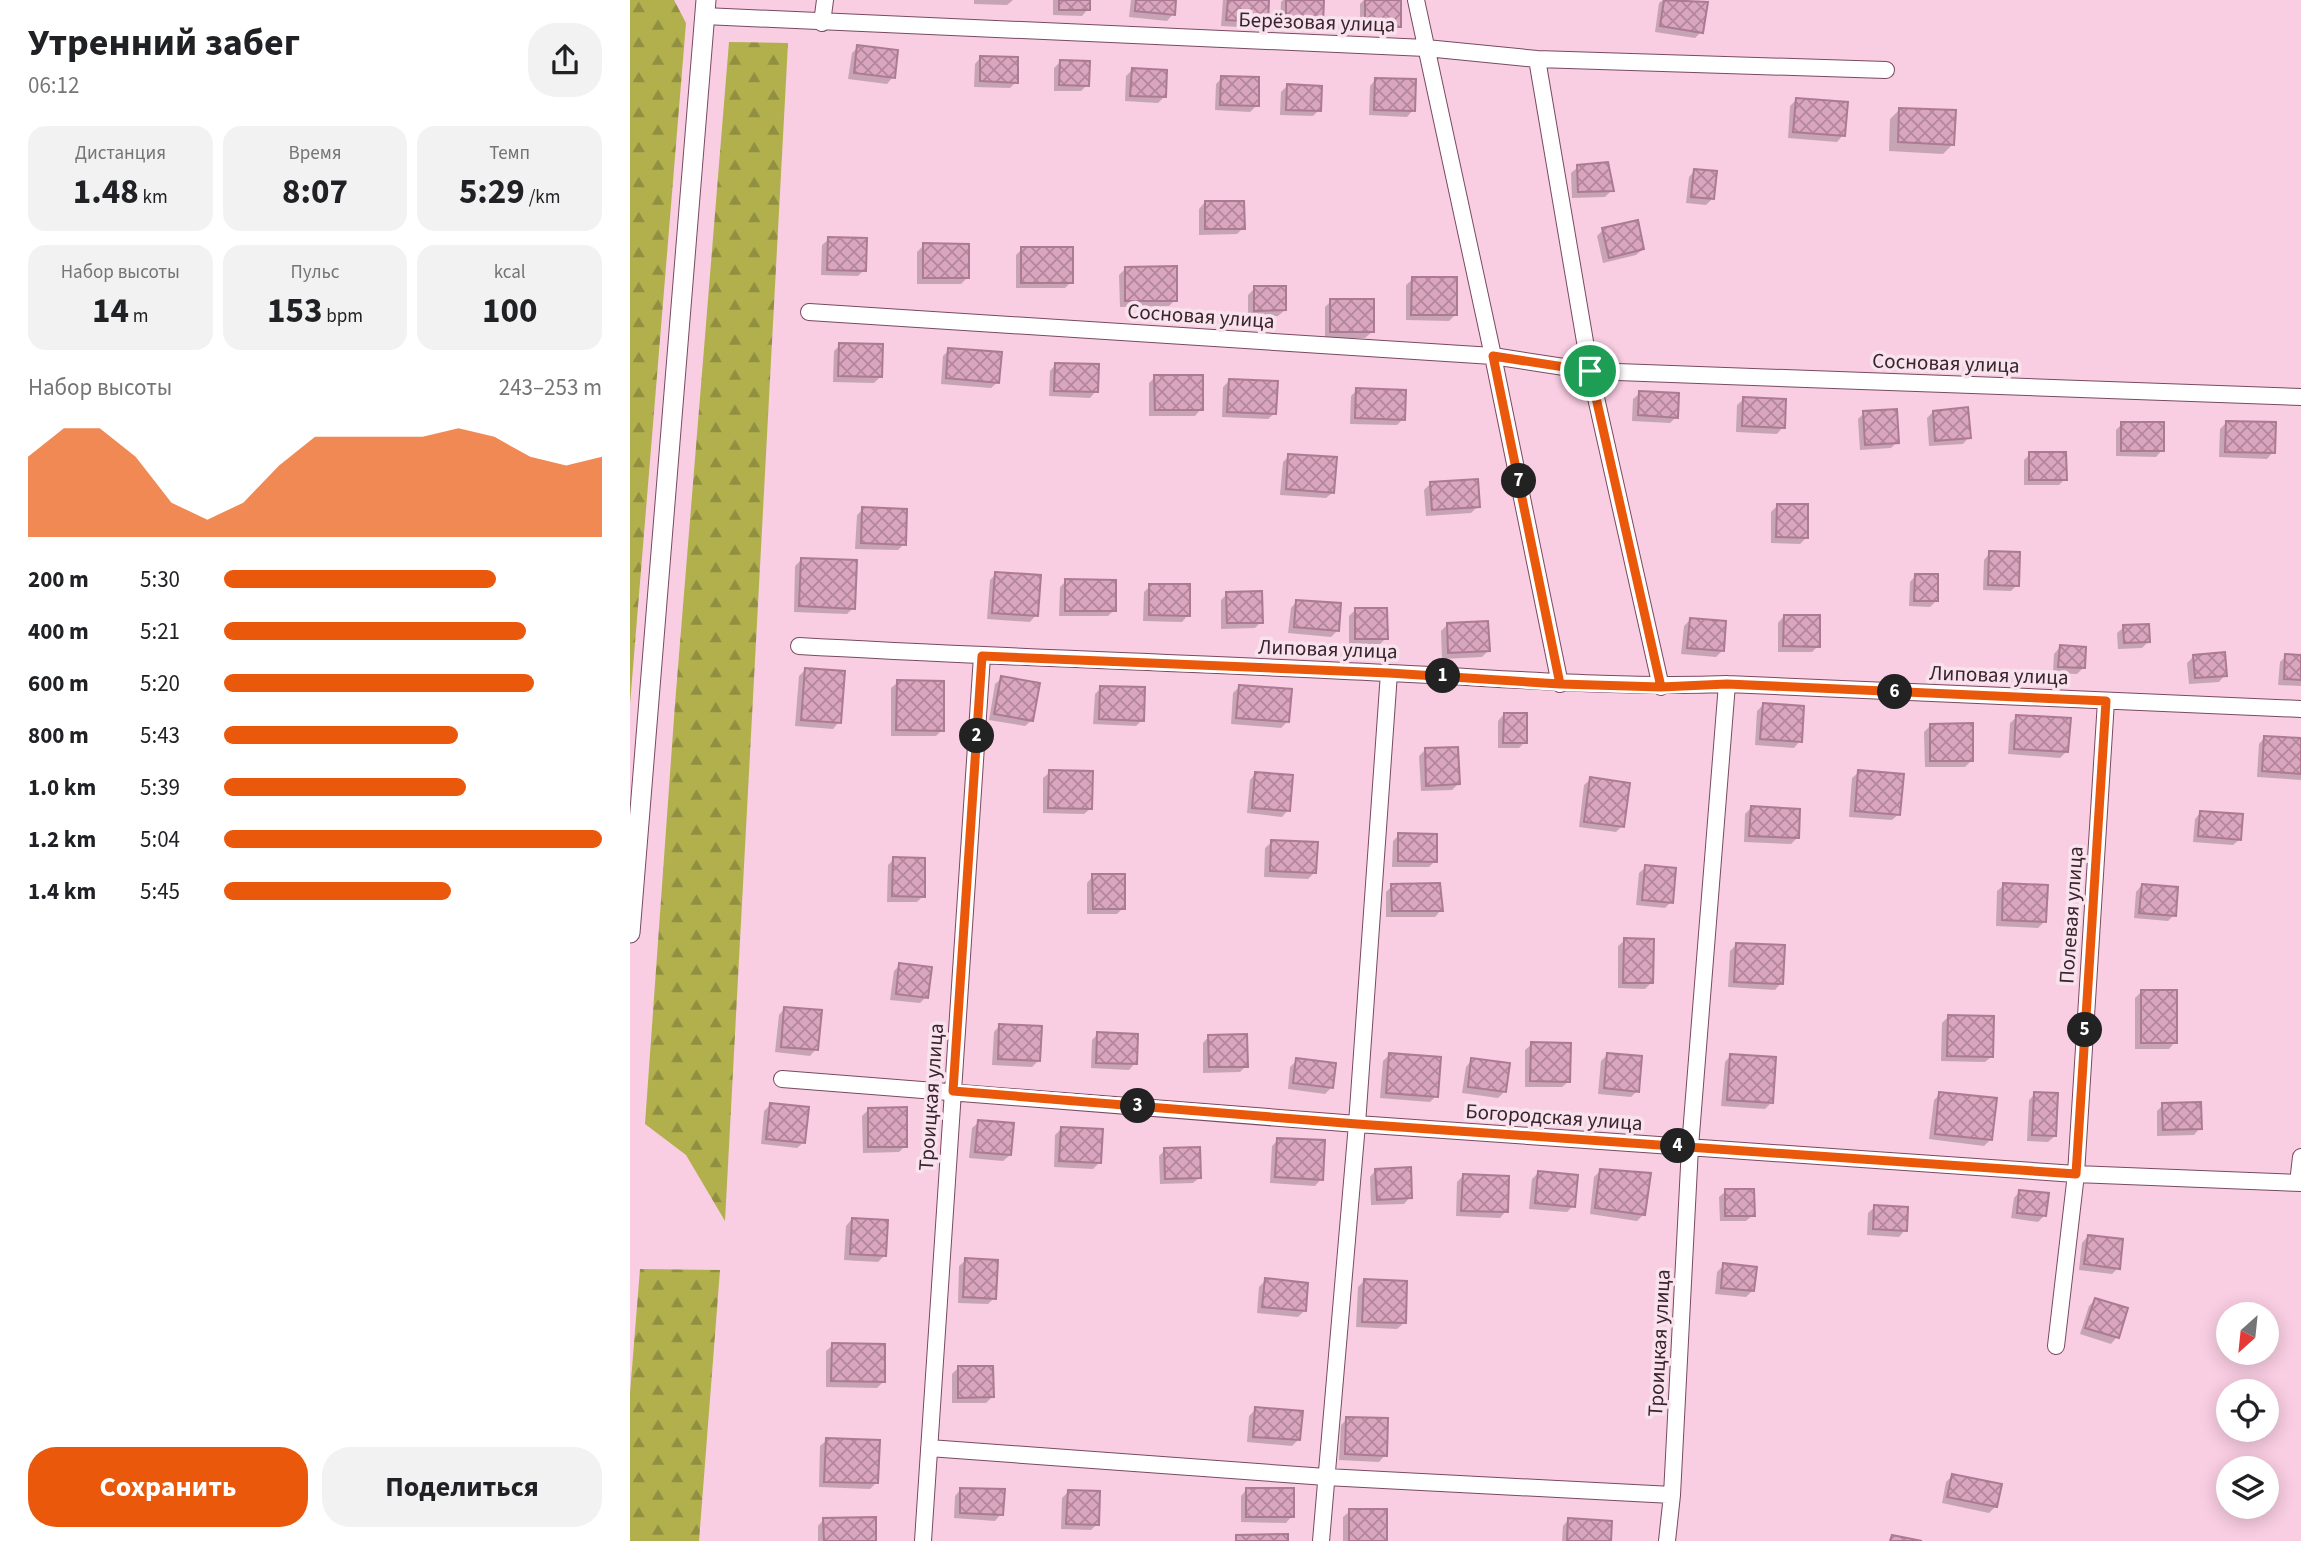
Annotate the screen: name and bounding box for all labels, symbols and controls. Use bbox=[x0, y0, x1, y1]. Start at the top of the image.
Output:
street label: Берёзовая улица bbox=[1238, 4, 1396, 40]
text: Утренний забег bbox=[28, 16, 300, 70]
button: share bbox=[528, 23, 602, 97]
text: 06:12 bbox=[28, 69, 79, 102]
text: Дистанция bbox=[75, 140, 166, 167]
text: Время bbox=[289, 140, 341, 167]
text: Темп bbox=[489, 140, 530, 167]
text: 1.48 bbox=[73, 167, 139, 217]
text: 8:07 bbox=[282, 167, 348, 217]
text: 5:29 bbox=[459, 167, 525, 217]
text: km bbox=[139, 184, 168, 211]
text: /km bbox=[525, 184, 560, 211]
text: Набор высоты bbox=[61, 259, 180, 286]
text: Пульс bbox=[290, 259, 340, 286]
text: kcal bbox=[494, 259, 526, 286]
text: 14 bbox=[92, 286, 129, 336]
text: 153 bbox=[267, 286, 322, 336]
text: 100 bbox=[482, 286, 537, 336]
street label: Сосновая улица bbox=[1126, 296, 1276, 336]
text: m bbox=[129, 303, 149, 330]
text: bpm bbox=[322, 303, 363, 330]
pin bbox=[1560, 341, 1620, 401]
street label: Сосновая улица bbox=[1872, 345, 2020, 381]
icon: arrive bbox=[1571, 352, 1609, 390]
text: Набор высоты bbox=[28, 371, 172, 404]
text: 243–253 m bbox=[499, 371, 602, 404]
pin: 7 bbox=[1502, 463, 1536, 498]
text: 7 bbox=[1513, 467, 1524, 494]
text: 200 m bbox=[28, 563, 89, 596]
text: 5:30 bbox=[140, 563, 180, 596]
text: 400 m bbox=[28, 615, 89, 648]
text: 5:21 bbox=[140, 615, 180, 648]
street label: Липовая улица bbox=[1258, 632, 1398, 666]
pin: 1 bbox=[1426, 658, 1460, 694]
street label: Липовая улица bbox=[1929, 658, 2069, 692]
text: 1 bbox=[1437, 662, 1448, 689]
text: 600 m bbox=[28, 667, 89, 700]
text: 5:20 bbox=[140, 667, 180, 700]
pin: 6 bbox=[1878, 674, 1912, 710]
text: 6 bbox=[1889, 678, 1900, 705]
pin: 2 bbox=[960, 718, 994, 754]
text: 800 m bbox=[28, 719, 89, 752]
text: 5:43 bbox=[140, 719, 180, 752]
text: 2 bbox=[971, 722, 982, 749]
text: 1.0 km bbox=[28, 771, 96, 804]
text: 5:39 bbox=[140, 771, 180, 804]
text: 1.2 km bbox=[28, 823, 96, 856]
text: 5:04 bbox=[140, 823, 180, 856]
street label: Полевая улица bbox=[2051, 845, 2091, 985]
text: 1.4 km bbox=[28, 875, 96, 908]
text: 5:45 bbox=[140, 875, 180, 908]
pin: 5 bbox=[2068, 1012, 2102, 1048]
text: 5 bbox=[2079, 1016, 2090, 1043]
street label: Троицкая улица bbox=[911, 1022, 951, 1172]
pin: 3 bbox=[1120, 1088, 1156, 1124]
text: 3 bbox=[1132, 1092, 1143, 1119]
street label: Богородская улица bbox=[1465, 1096, 1643, 1138]
pin: 4 bbox=[1660, 1128, 1696, 1164]
text: 4 bbox=[1672, 1132, 1683, 1159]
street label: Троицкая улица bbox=[1640, 1268, 1678, 1418]
north arrow bbox=[2216, 1302, 2278, 1365]
map controls bbox=[2216, 1302, 2279, 1519]
button: locate bbox=[2216, 1379, 2279, 1442]
button: Сохранить bbox=[28, 1447, 308, 1527]
button: Поделиться bbox=[322, 1447, 602, 1527]
button: layers bbox=[2216, 1456, 2279, 1519]

